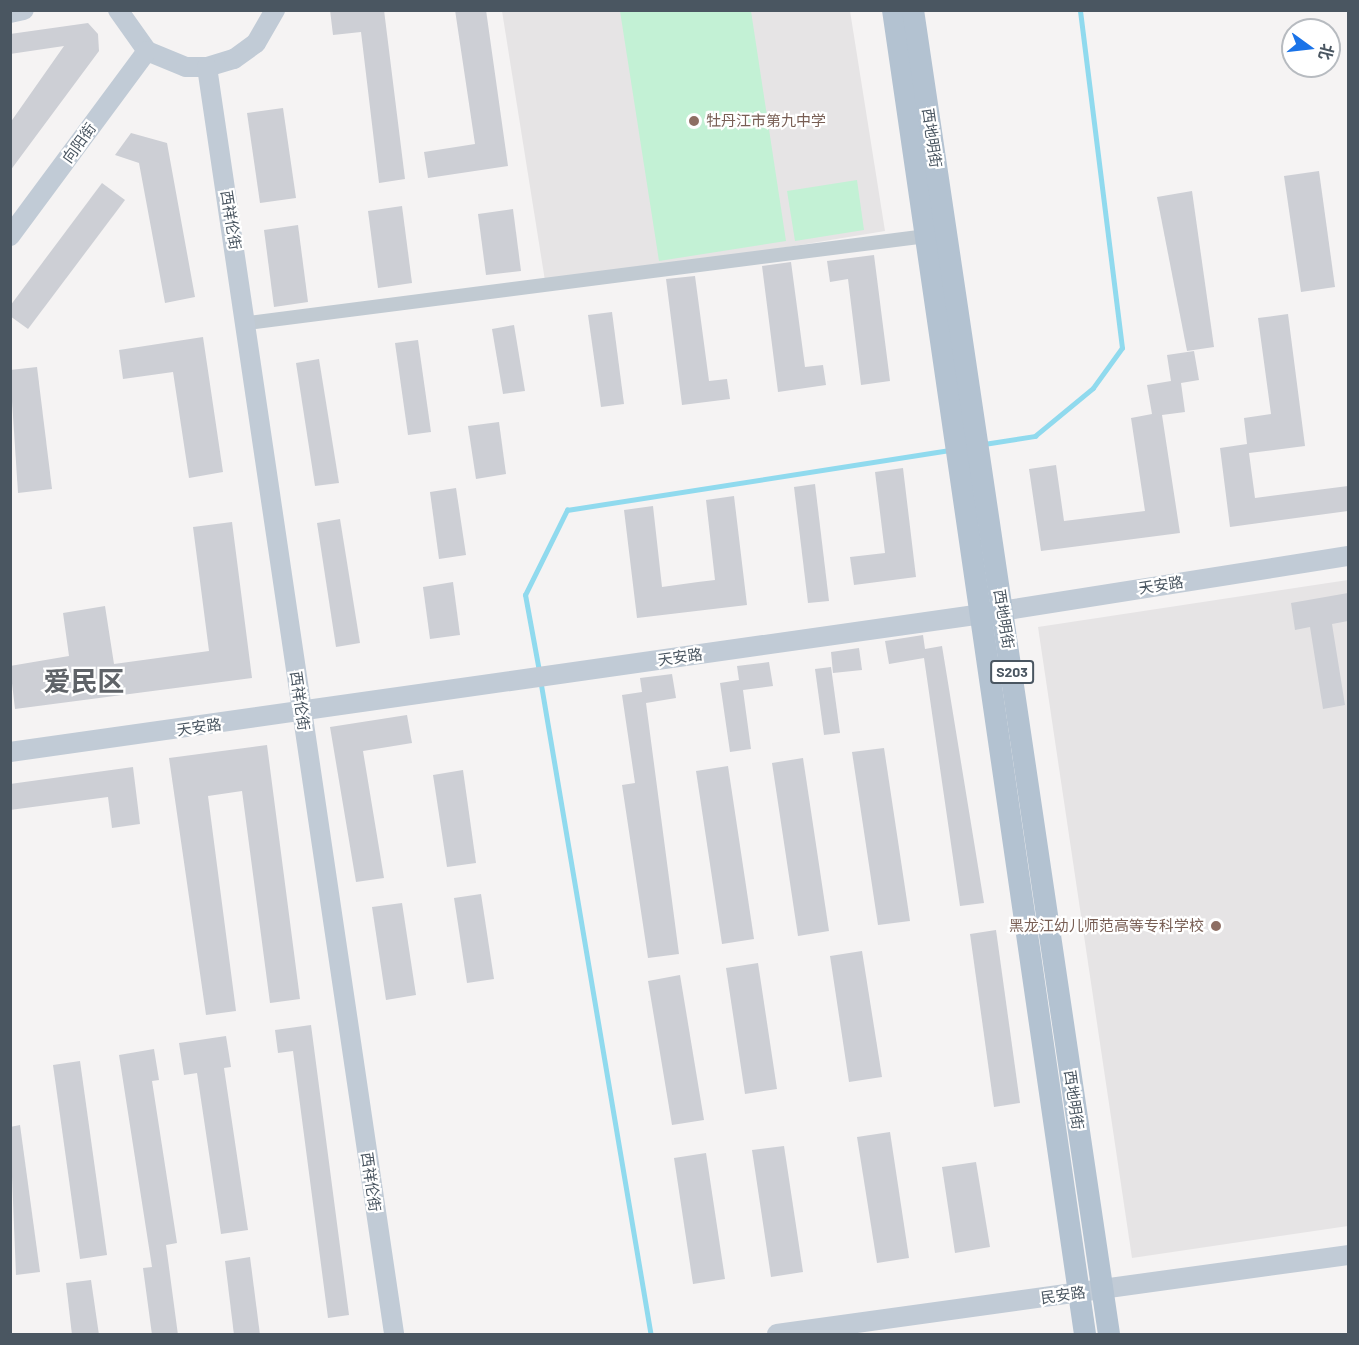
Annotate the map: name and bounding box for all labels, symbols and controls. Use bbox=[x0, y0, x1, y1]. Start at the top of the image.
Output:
north arrow bbox=[1281, 18, 1341, 78]
text: 北 bbox=[1316, 42, 1338, 62]
street label: 西地明街 bbox=[919, 107, 945, 169]
place label: 牡丹江市第九中学 bbox=[706, 112, 826, 130]
marker: 牡丹江市第九中学 bbox=[687, 114, 701, 128]
street label: 向阳街 bbox=[58, 120, 100, 166]
street label: 西祥伦街 bbox=[217, 189, 245, 251]
street label: 天安路 bbox=[1137, 573, 1185, 597]
street label: 西地明街 bbox=[990, 588, 1018, 650]
street label: 天安路 bbox=[656, 645, 704, 669]
road number: S203 bbox=[990, 661, 1034, 683]
district label: 爱民区 bbox=[44, 665, 124, 697]
street label: 西祥伦街 bbox=[287, 670, 313, 732]
street label: 天安路 bbox=[175, 715, 223, 739]
place label: 黑龙江幼儿师范高等专科学校 bbox=[1009, 917, 1204, 935]
marker: 黑龙江幼儿师范高等专科学校 bbox=[1209, 919, 1223, 933]
street label: 西地明街 bbox=[1061, 1069, 1087, 1131]
street label: 西祥伦街 bbox=[358, 1151, 384, 1213]
street label: 民安路 bbox=[1039, 1283, 1087, 1307]

